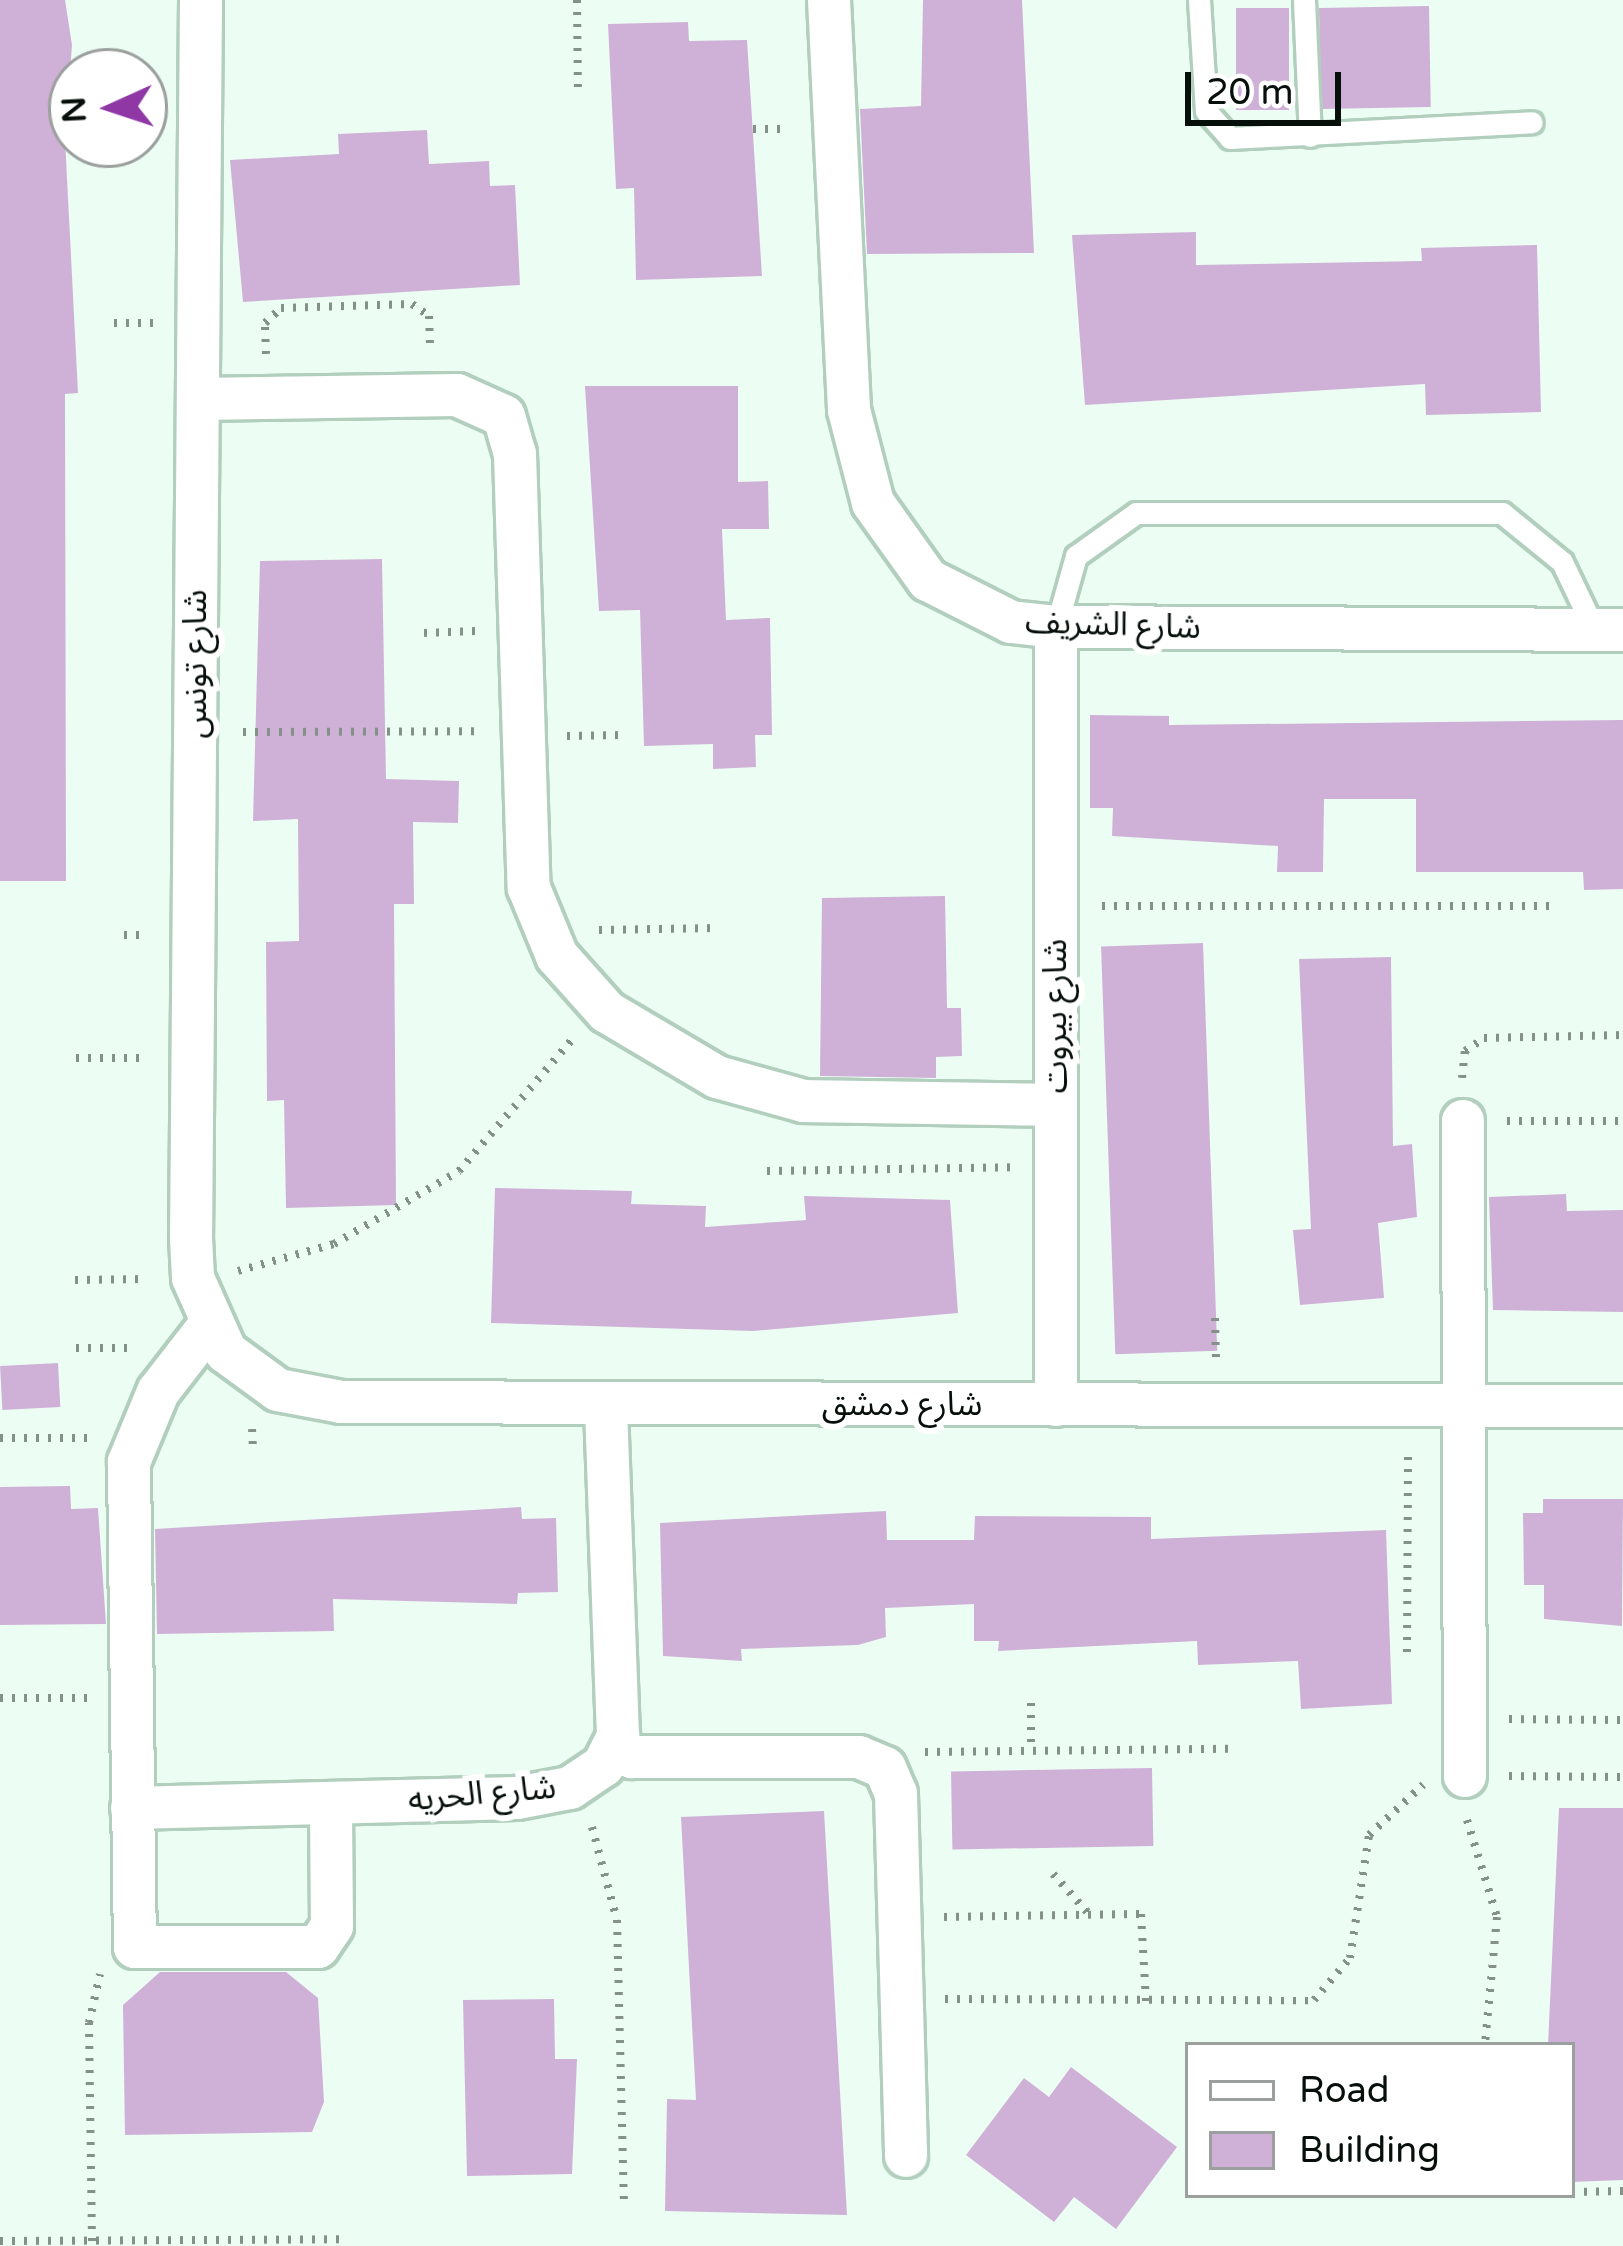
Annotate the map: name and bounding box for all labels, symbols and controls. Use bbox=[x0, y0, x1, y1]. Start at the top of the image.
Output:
north arrow bbox=[48, 48, 168, 168]
scale bar bbox=[1191, 48, 1347, 122]
text: 20 m bbox=[1206, 71, 1294, 114]
text: N bbox=[54, 96, 95, 124]
street label: شارع تونس bbox=[176, 589, 216, 739]
street label: شارع الشريف bbox=[1025, 602, 1201, 648]
street label: شارع بيروت bbox=[1036, 939, 1076, 1093]
street label: شارع دمشق bbox=[822, 1385, 982, 1425]
street label: شارع الحريه bbox=[406, 1768, 558, 1820]
legend bbox=[1185, 2042, 1575, 2198]
text: Road bbox=[1299, 2069, 1389, 2112]
text: Building bbox=[1299, 2129, 1440, 2172]

